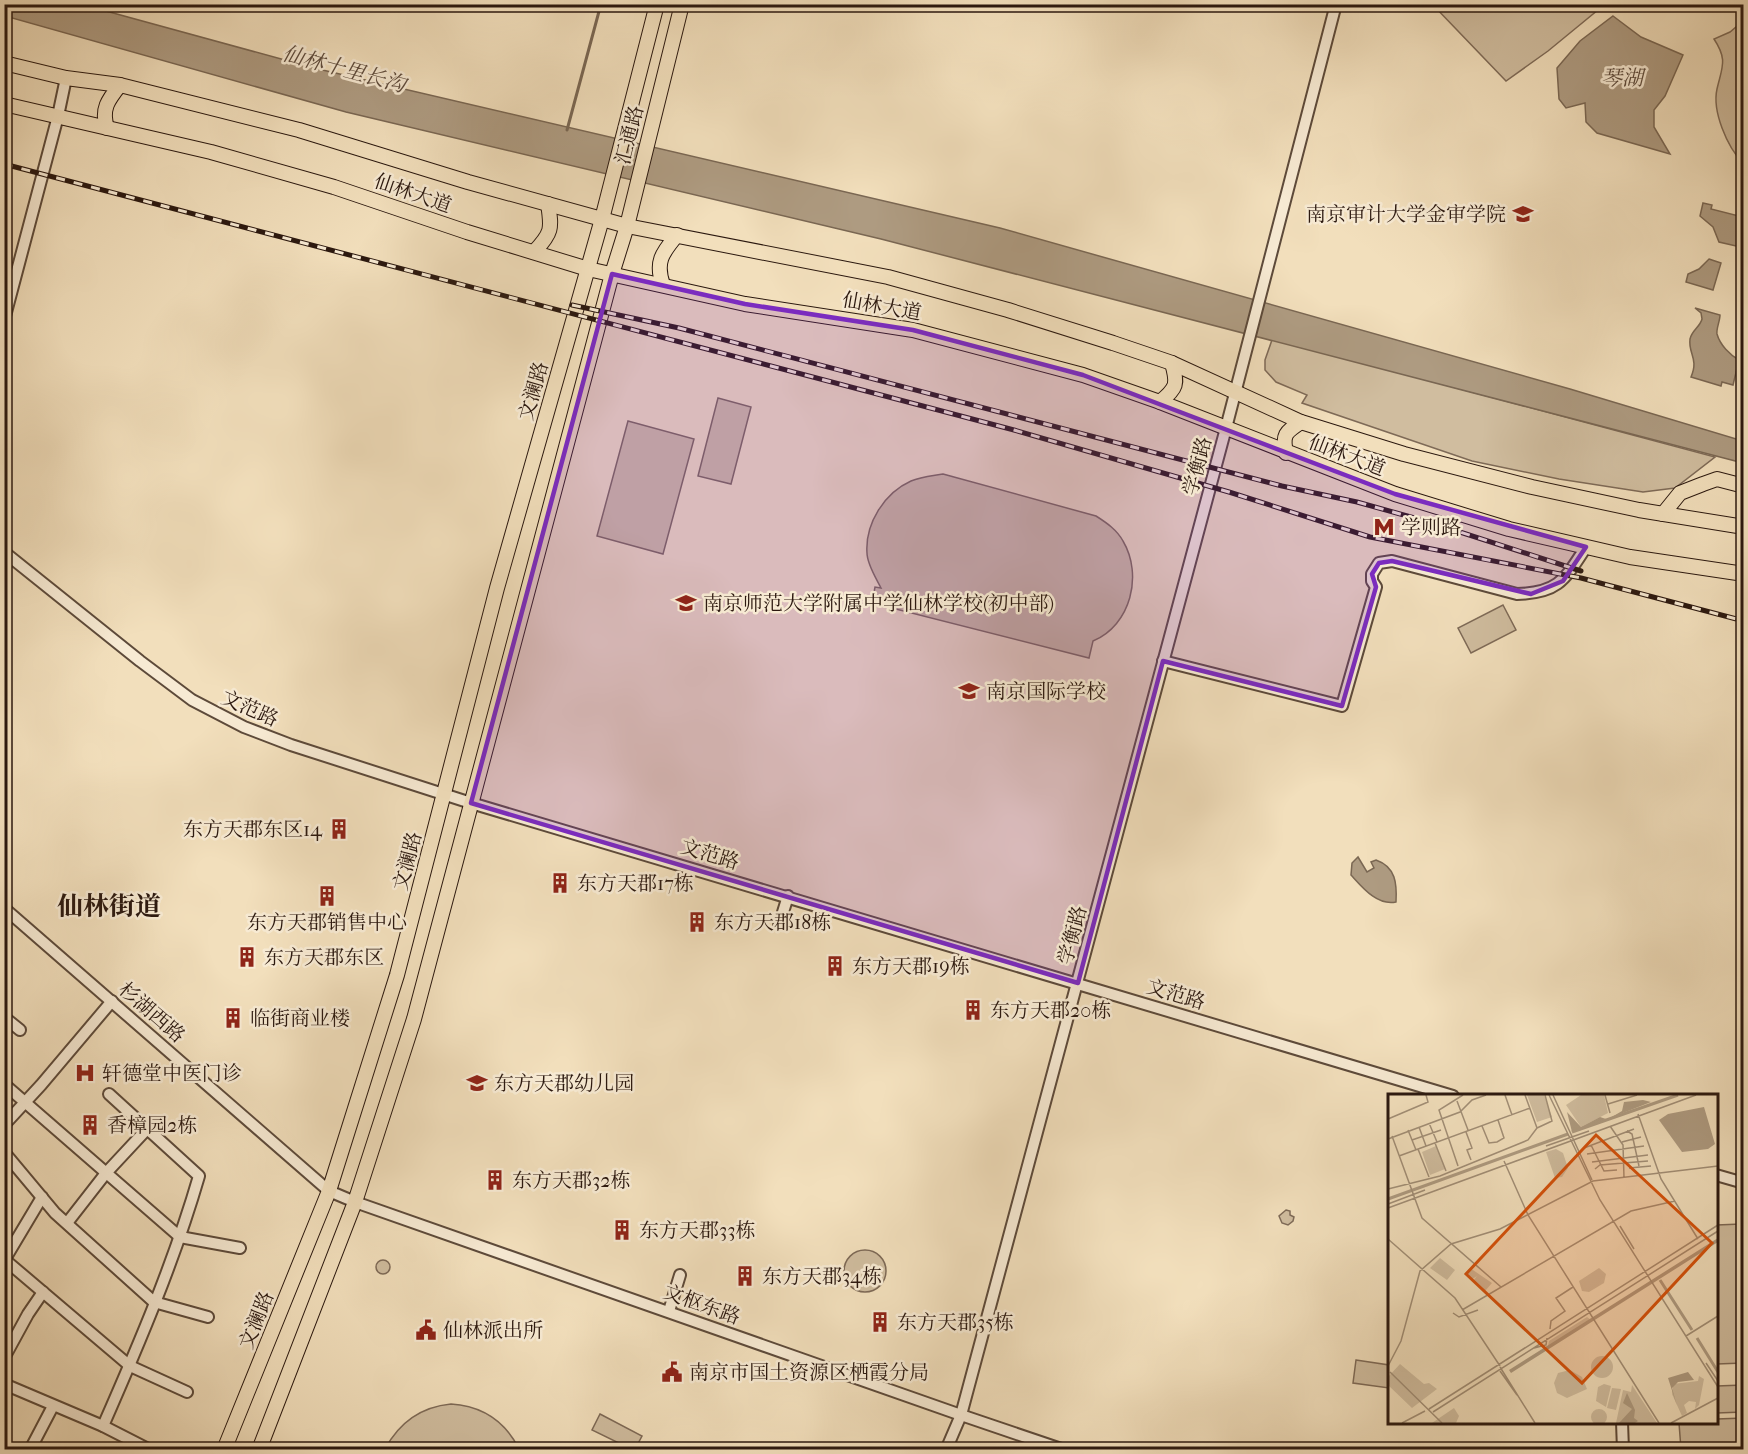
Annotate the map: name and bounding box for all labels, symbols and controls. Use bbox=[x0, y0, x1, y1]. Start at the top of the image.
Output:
water label: 仙林十里长沟 bbox=[280, 41, 411, 98]
water label: 琴湖 bbox=[1601, 66, 1647, 90]
street label: 汇通路 bbox=[611, 103, 648, 167]
street label: 仙林大道 bbox=[371, 170, 454, 217]
school or university icon: 南京审计大学金审学院 bbox=[1511, 202, 1535, 226]
place label: 南京审计大学金审学院 bbox=[1306, 203, 1506, 226]
street label: 仙林大道 bbox=[841, 288, 923, 325]
street label: 文澜路 bbox=[514, 359, 553, 423]
street label: 仙林大道 bbox=[1305, 430, 1388, 481]
street label: 学衡路 bbox=[1179, 434, 1216, 498]
metro station icon: 学则路 bbox=[1372, 515, 1396, 539]
place label: 学则路 bbox=[1401, 516, 1461, 539]
school or university icon: 南京师范大学附属中学仙林学校(初中部) bbox=[674, 591, 698, 615]
place label: 南京师范大学附属中学仙林学校(初中部) bbox=[703, 592, 1054, 615]
school or university icon: 南京国际学校 bbox=[957, 679, 981, 703]
place label: 南京国际学校 bbox=[986, 680, 1106, 703]
street label: 文范路 bbox=[218, 686, 282, 731]
building icon: 东方天郡东区14 bbox=[327, 817, 351, 841]
place label: 东方天郡东区14 bbox=[183, 818, 323, 841]
street label: 文澜路 bbox=[389, 829, 426, 893]
street label: 文范路 bbox=[678, 835, 742, 874]
building icon: 东方天郡17栋 bbox=[548, 871, 572, 895]
place label: 东方天郡17栋 bbox=[577, 872, 694, 895]
building icon: 东方天郡销售中心 bbox=[315, 884, 339, 908]
district label: 仙林街道 bbox=[57, 891, 161, 922]
street label: 学衡路 bbox=[1054, 903, 1091, 967]
building icon: 东方天郡18栋 bbox=[685, 910, 709, 934]
place label: 东方天郡销售中心 bbox=[247, 911, 407, 934]
place label: 东方天郡18栋 bbox=[714, 911, 831, 934]
building icon: 东方天郡东区 bbox=[235, 945, 259, 969]
place label: 东方天郡东区 bbox=[264, 946, 384, 969]
building icon: 东方天郡19栋 bbox=[823, 954, 847, 978]
place label: 东方天郡19栋 bbox=[852, 955, 970, 978]
street label: 文范路 bbox=[1144, 975, 1208, 1014]
street label: 杉湖西路 bbox=[114, 977, 189, 1047]
building icon: 东方天郡20栋 bbox=[961, 998, 985, 1022]
place label: 东方天郡20栋 bbox=[990, 999, 1111, 1022]
building icon: 临街商业楼 bbox=[221, 1006, 245, 1030]
place label: 临街商业楼 bbox=[250, 1007, 350, 1030]
hospital icon: 轩德堂中医门诊 bbox=[73, 1061, 97, 1085]
place label: 轩德堂中医门诊 bbox=[102, 1062, 242, 1085]
school or university icon: 东方天郡幼儿园 bbox=[465, 1071, 489, 1095]
place label: 东方天郡幼儿园 bbox=[494, 1072, 634, 1095]
inset map bbox=[1388, 1094, 1718, 1424]
building icon: 香樟园2栋 bbox=[78, 1113, 102, 1137]
place label: 香樟园2栋 bbox=[107, 1114, 197, 1137]
building icon: 东方天郡32栋 bbox=[483, 1168, 507, 1192]
place label: 东方天郡32栋 bbox=[512, 1169, 631, 1192]
building icon: 东方天郡33栋 bbox=[610, 1218, 634, 1242]
place label: 东方天郡33栋 bbox=[639, 1219, 755, 1242]
building icon: 东方天郡34栋 bbox=[733, 1264, 757, 1288]
place label: 东方天郡34栋 bbox=[762, 1265, 882, 1288]
street label: 文枢东路 bbox=[660, 1280, 743, 1329]
street label: 文澜路 bbox=[235, 1288, 278, 1352]
building icon: 东方天郡35栋 bbox=[868, 1310, 892, 1334]
place label: 东方天郡35栋 bbox=[897, 1311, 1014, 1334]
public building icon: 仙林派出所 bbox=[414, 1318, 438, 1342]
place label: 仙林派出所 bbox=[443, 1319, 543, 1342]
public building icon: 南京市国土资源区栖霞分局 bbox=[660, 1360, 684, 1384]
place label: 南京市国土资源区栖霞分局 bbox=[689, 1361, 929, 1384]

